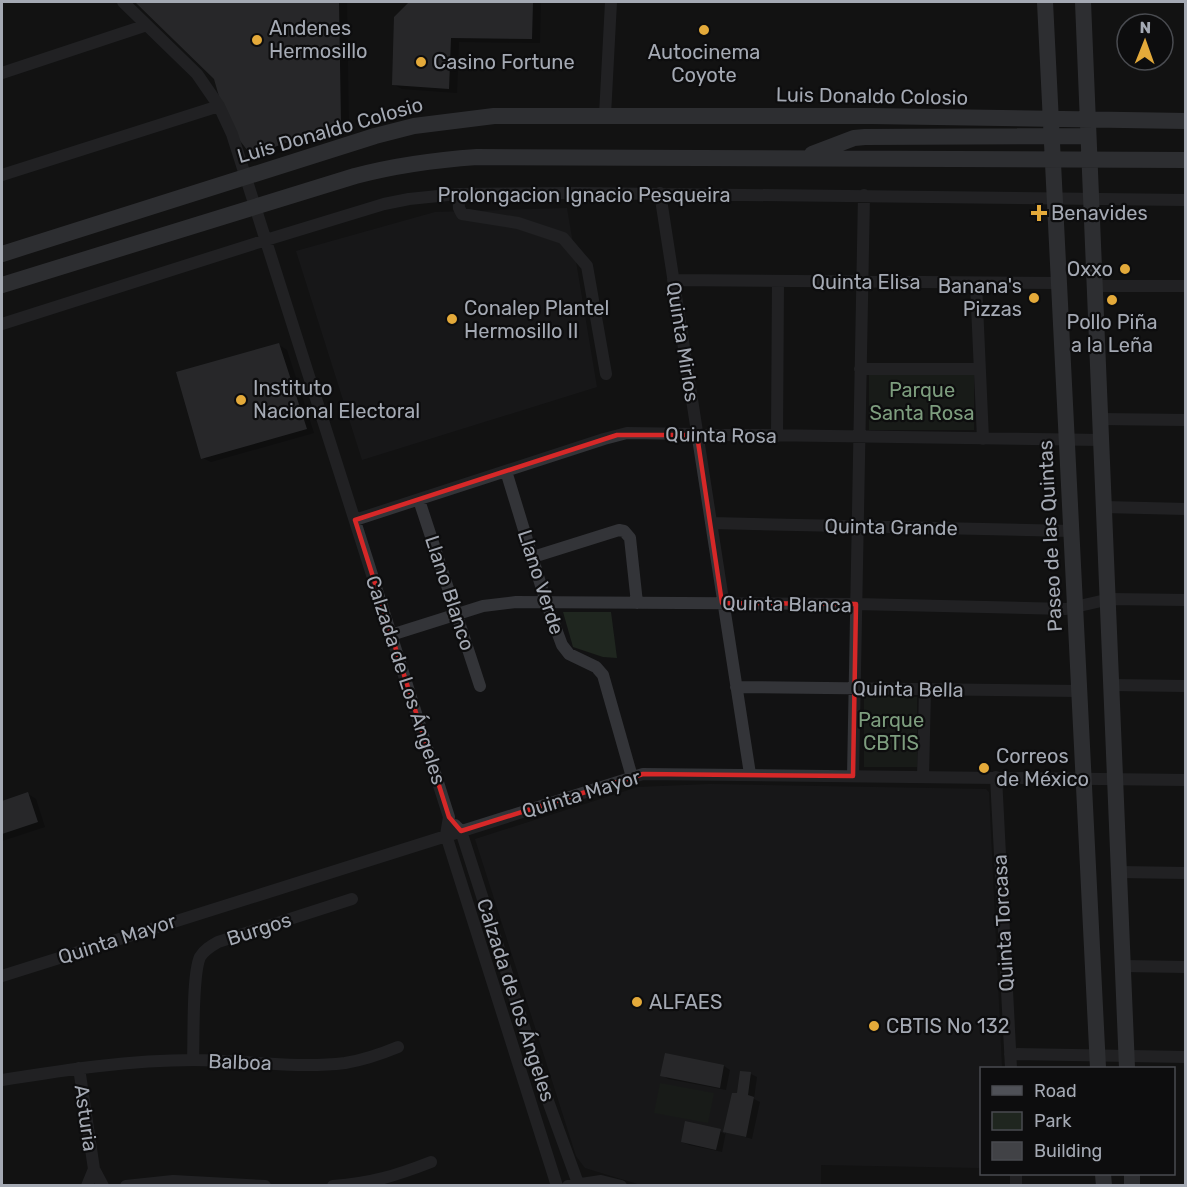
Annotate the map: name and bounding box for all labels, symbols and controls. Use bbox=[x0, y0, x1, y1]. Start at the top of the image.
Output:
north arrow bbox=[1115, 12, 1175, 72]
place label: Andenes Hermosillo bbox=[269, 16, 368, 63]
text: N bbox=[1139, 18, 1151, 37]
marker: Autocinema Coyote bbox=[697, 23, 711, 37]
marker: Andenes Hermosillo bbox=[250, 33, 264, 47]
place label: Autocinema Coyote bbox=[648, 40, 760, 87]
place label: Casino Fortune bbox=[433, 50, 575, 74]
marker: Casino Fortune bbox=[414, 55, 428, 69]
street label: Luis Donaldo Colosio bbox=[776, 82, 968, 110]
street label: Luis Donaldo Colosio bbox=[234, 92, 426, 168]
street label: Prolongacion Ignacio Pesqueira bbox=[438, 183, 730, 207]
place label: Benavides bbox=[1051, 201, 1148, 225]
marker: Benavides bbox=[1032, 206, 1046, 220]
place label: Oxxo bbox=[1067, 257, 1113, 281]
marker: Oxxo bbox=[1118, 262, 1132, 276]
street label: Quinta Elisa bbox=[811, 270, 921, 294]
place label: Banana's Pizzas bbox=[938, 274, 1022, 321]
street label: Quinta Mirlos bbox=[662, 280, 704, 404]
marker: Banana's Pizzas bbox=[1027, 291, 1041, 305]
marker: Pollo Piña a la Leña bbox=[1105, 293, 1119, 307]
place label: Conalep Plantel Hermosillo II bbox=[464, 296, 609, 343]
place label: Pollo Piña a la Leña bbox=[1066, 310, 1158, 357]
marker: Conalep Plantel Hermosillo II bbox=[445, 312, 459, 326]
place label: Instituto Nacional Electoral bbox=[253, 376, 420, 423]
park label: Parque Santa Rosa bbox=[870, 378, 974, 425]
marker: Instituto Nacional Electoral bbox=[234, 393, 248, 407]
street label: Quinta Rosa bbox=[665, 422, 777, 448]
street label: Paseo de las Quintas bbox=[1033, 440, 1067, 632]
street label: Quinta Grande bbox=[824, 514, 958, 540]
street label: Llano Verde bbox=[513, 527, 569, 637]
street label: Llano Blanco bbox=[420, 532, 480, 654]
street label: Calzada de Los Ángeles bbox=[361, 572, 451, 788]
street label: Quinta Blanca bbox=[722, 591, 852, 617]
street label: Quinta Bella bbox=[852, 676, 964, 702]
park label: Parque CBTIS bbox=[858, 708, 924, 755]
place label: Correos de México bbox=[996, 744, 1089, 791]
marker: Correos de México bbox=[977, 761, 991, 775]
street label: Quinta Mayor bbox=[519, 764, 644, 823]
street label: Quinta Torcasa bbox=[987, 854, 1019, 992]
street label: Calzada de los Ángeles bbox=[472, 895, 560, 1105]
street label: Burgos bbox=[224, 907, 294, 951]
street label: Quinta Mayor bbox=[55, 909, 179, 969]
place label: ALFAES bbox=[649, 990, 722, 1014]
marker: ALFAES bbox=[630, 995, 644, 1009]
place label: CBTIS No 132 bbox=[886, 1014, 1009, 1038]
marker: CBTIS No 132 bbox=[867, 1019, 881, 1033]
street label: Balboa bbox=[208, 1049, 272, 1075]
legend bbox=[980, 1067, 1175, 1175]
text: Road bbox=[1034, 1080, 1077, 1102]
street label: Asturia bbox=[69, 1083, 103, 1153]
text: Park bbox=[1034, 1110, 1072, 1132]
text: Building bbox=[1034, 1140, 1102, 1162]

